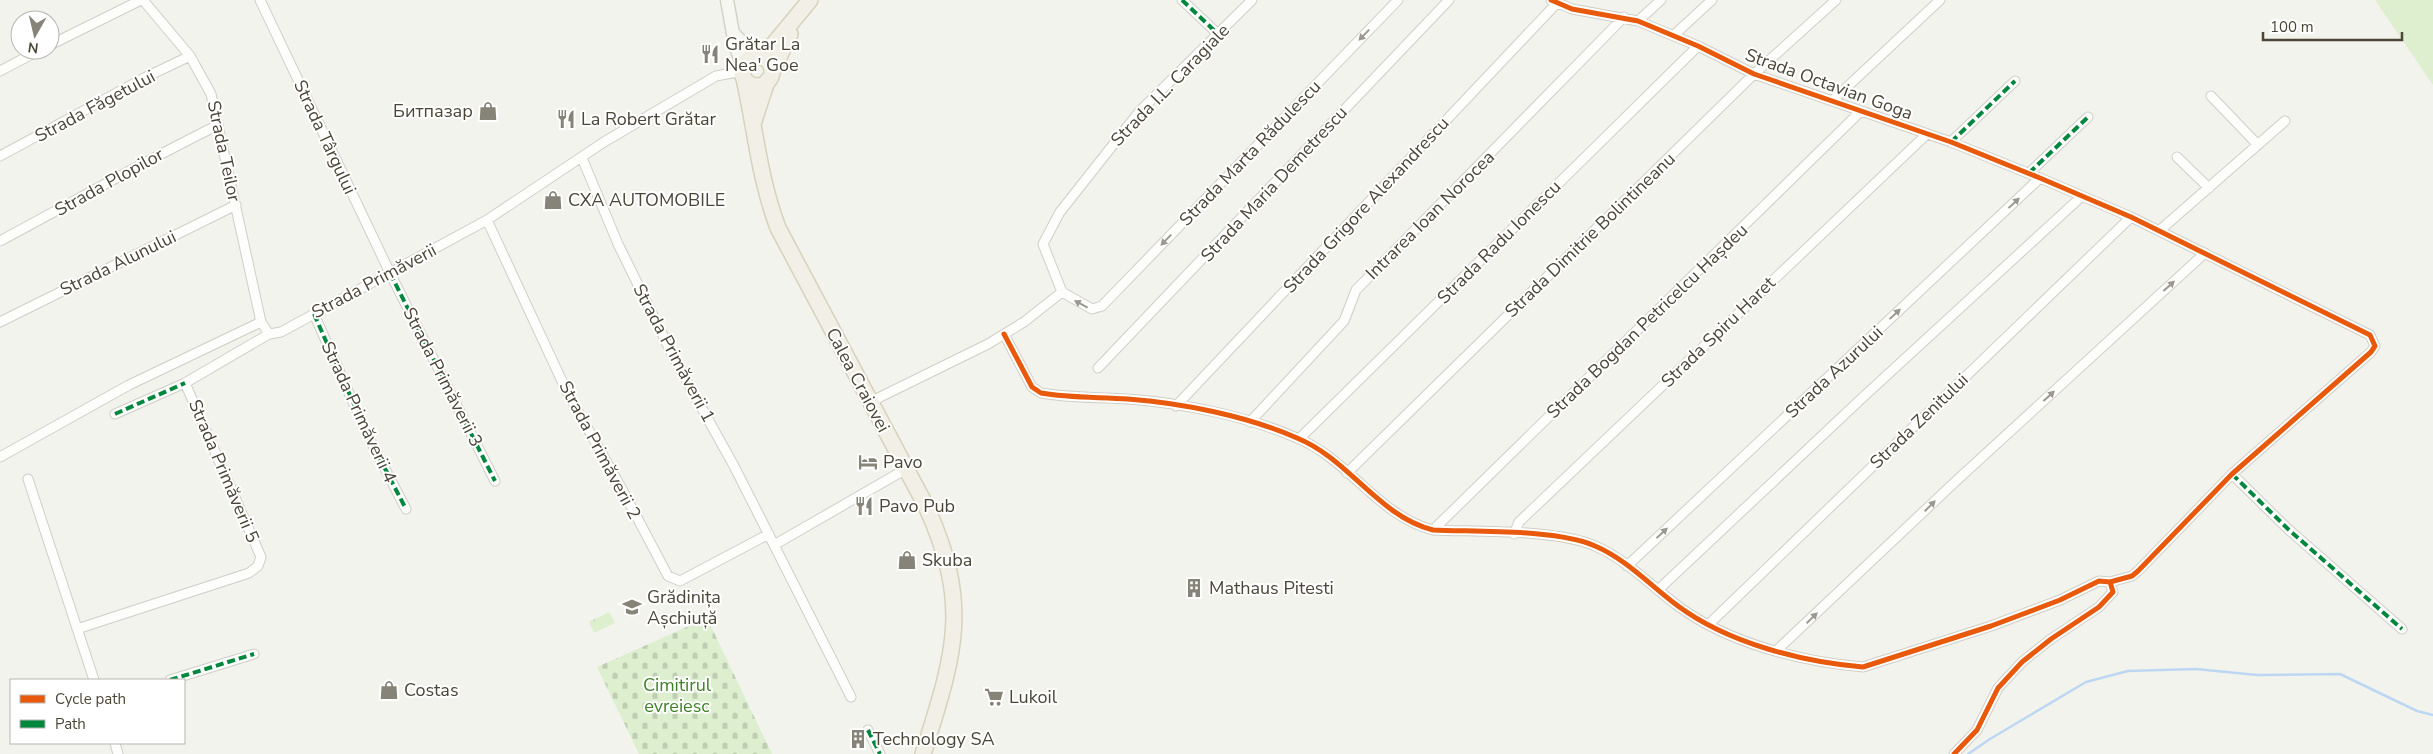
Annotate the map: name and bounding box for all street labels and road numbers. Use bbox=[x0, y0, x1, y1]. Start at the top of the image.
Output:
street label: Strada I.L. Caragiale bbox=[1105, 19, 1235, 151]
street label: Strada Octavian Goga bbox=[1742, 42, 1916, 126]
street label: Strada Făgetului bbox=[31, 64, 159, 148]
street label: Strada Marta Rădulescu bbox=[1174, 75, 1326, 231]
street label: Strada Târgului bbox=[288, 76, 362, 198]
street label: Strada Teilor bbox=[202, 98, 247, 204]
street label: Strada Maria Demetrescu bbox=[1195, 101, 1353, 267]
street label: Strada Grigore Alexandrescu bbox=[1278, 112, 1454, 298]
street label: Strada Plopilor bbox=[50, 142, 168, 222]
street label: Intrarea Ioan Norocea bbox=[1360, 145, 1500, 285]
street label: Strada Dimitrie Bolintineanu bbox=[1500, 147, 1680, 323]
street label: Strada Radu Ionescu bbox=[1432, 175, 1566, 309]
street label: Strada Bogdan Petricelcu Hașdeu bbox=[1541, 218, 1753, 424]
street label: Strada Alunului bbox=[56, 225, 180, 301]
street label: Strada Primăverii bbox=[307, 238, 441, 324]
street label: Strada Spiru Haret bbox=[1656, 271, 1781, 393]
street label: Strada Primăverii 1 bbox=[627, 280, 721, 426]
street label: Strada Primăverii 3 bbox=[397, 303, 489, 451]
street label: Strada Azurului bbox=[1780, 320, 1888, 424]
street label: Calea Craiovei bbox=[820, 323, 896, 437]
street label: Strada Primăverii 4 bbox=[316, 337, 402, 487]
street label: Strada Zenitului bbox=[1865, 368, 1973, 474]
street label: Strada Primăverii 2 bbox=[553, 377, 647, 523]
street label: Strada Primăverii 5 bbox=[183, 396, 265, 546]

